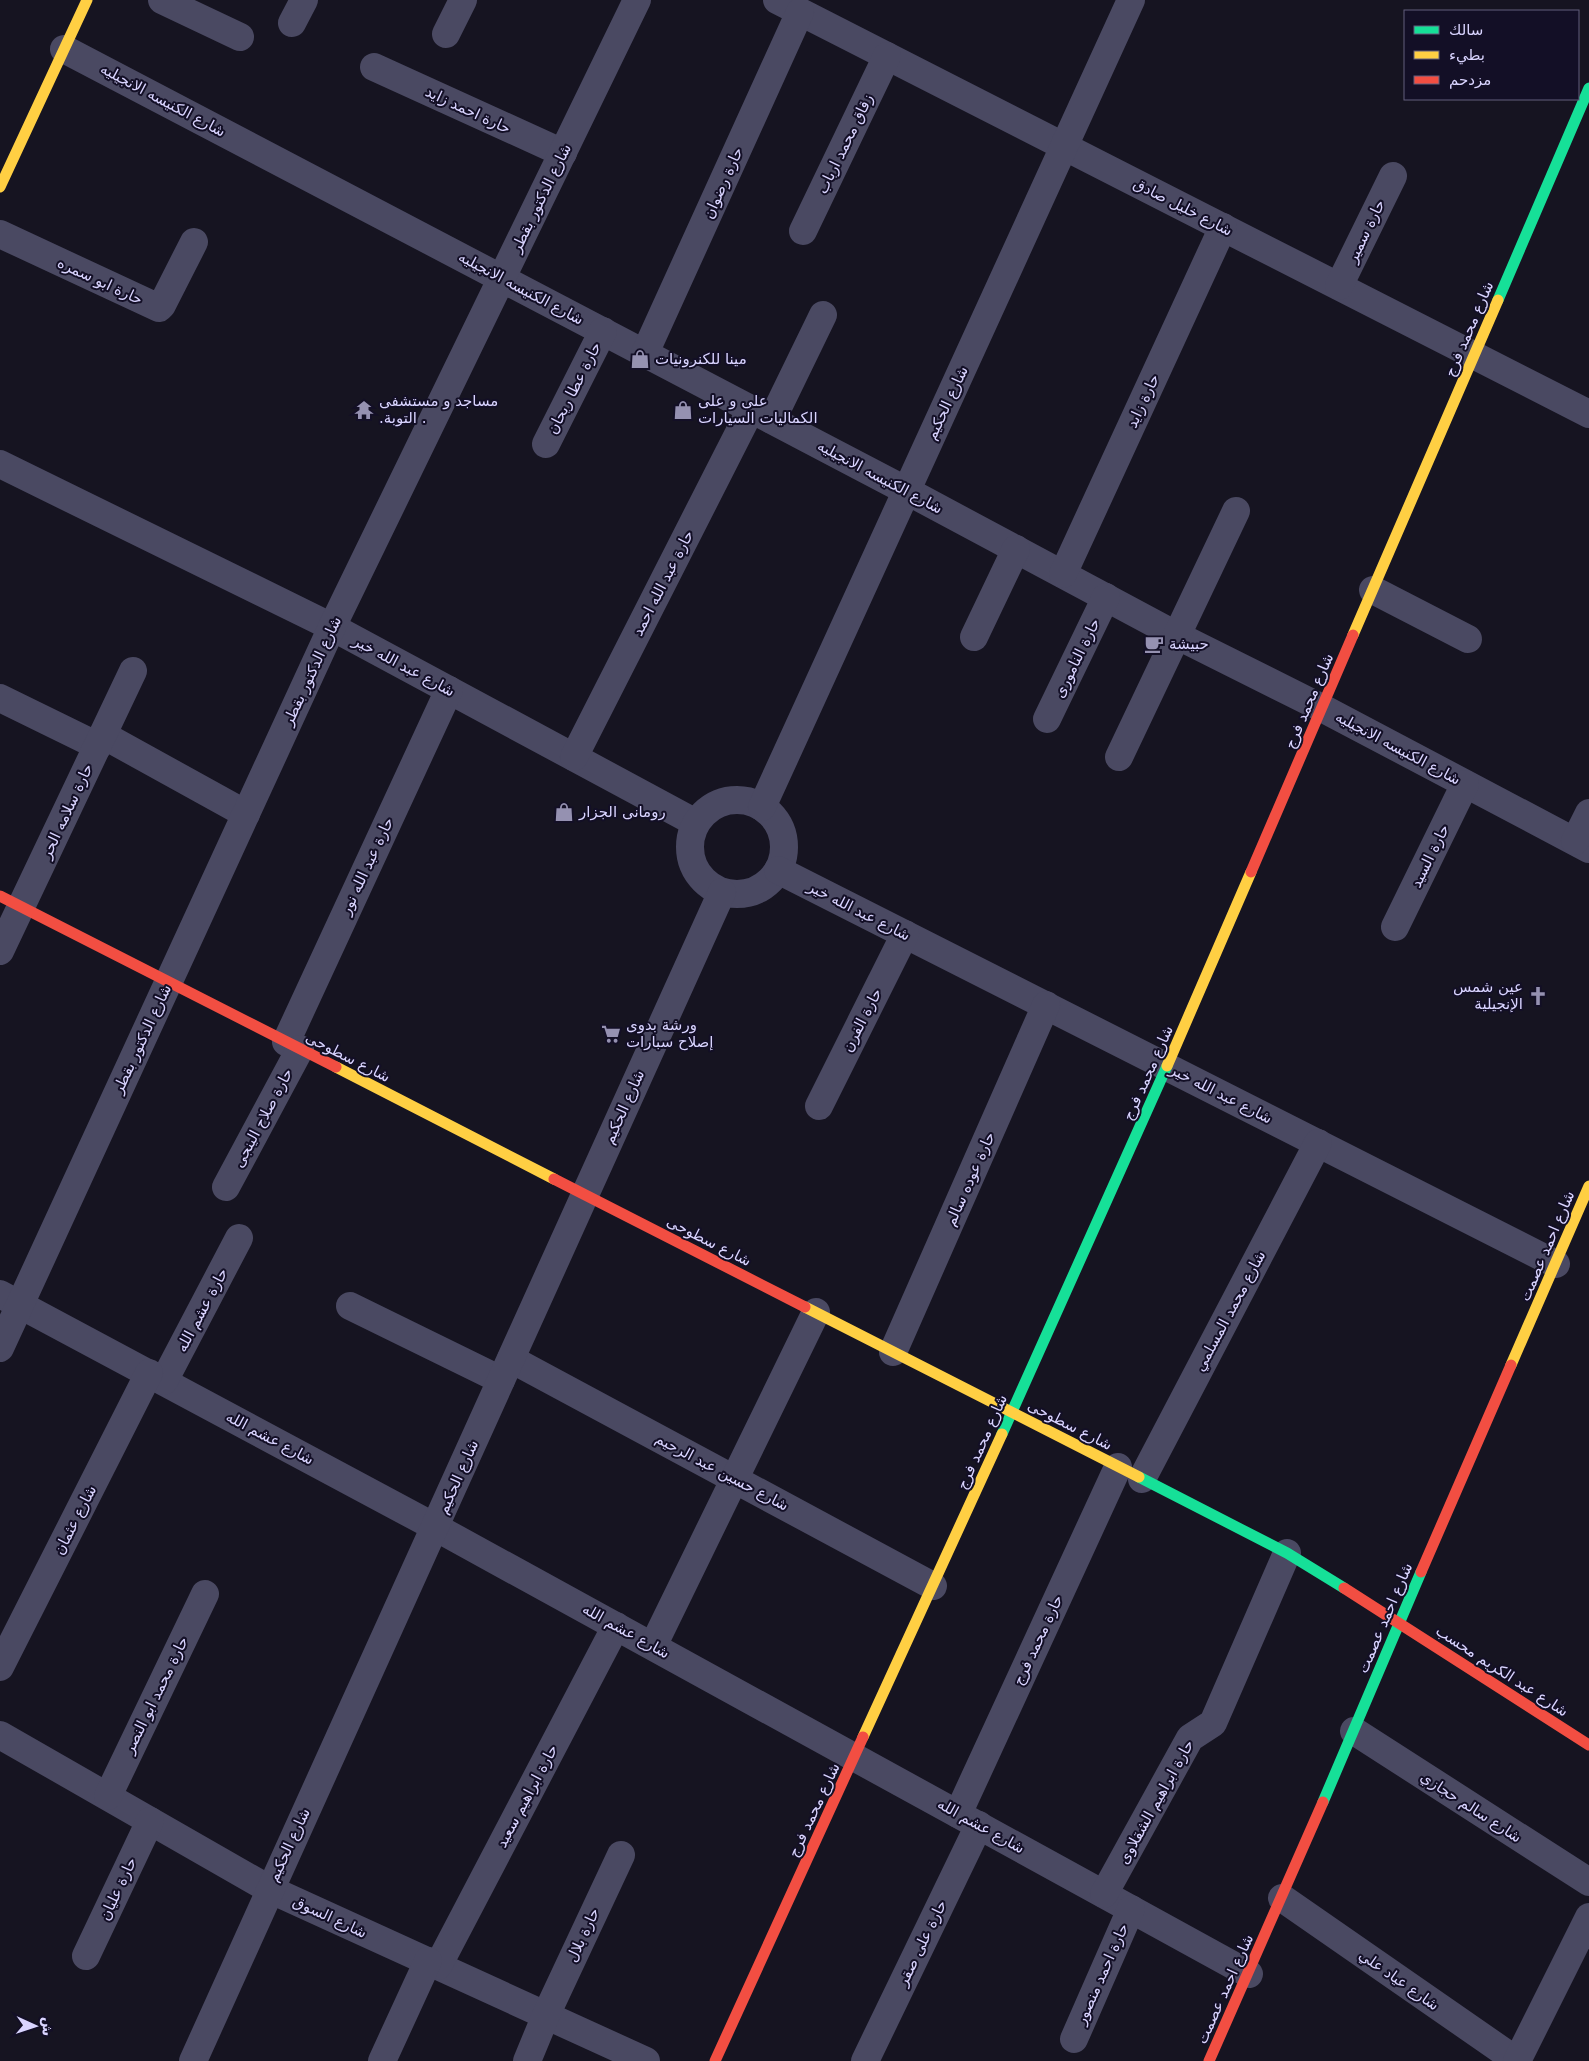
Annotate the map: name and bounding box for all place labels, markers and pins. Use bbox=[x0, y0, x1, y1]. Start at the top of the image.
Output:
shop icon: مينا للكنرونيات bbox=[629, 348, 651, 370]
place label: مينا للكنرونيات bbox=[655, 350, 747, 368]
place label: مساجد و مستشفى .التوبة . bbox=[379, 392, 498, 427]
place label: على و على الكماليات السيارات bbox=[698, 392, 818, 427]
temple icon: مساجد و مستشفى .التوبة . bbox=[353, 399, 375, 421]
shop icon: على و على الكماليات السيارات bbox=[672, 399, 694, 421]
cafe icon: حبيشة bbox=[1143, 633, 1165, 655]
place label: حبيشة bbox=[1169, 635, 1209, 653]
shop icon: رومانى الجزار bbox=[553, 801, 575, 823]
place label: رومانى الجزار bbox=[578, 803, 666, 821]
place label: عين شمس الإنجيلية bbox=[1453, 978, 1523, 1013]
church icon: عين شمس الإنجيلية bbox=[1527, 985, 1549, 1007]
place label: ورشة بدوى إصلاح سبارات bbox=[626, 1016, 714, 1051]
supermarket icon: ورشة بدوى إصلاح سبارات bbox=[600, 1023, 622, 1045]

